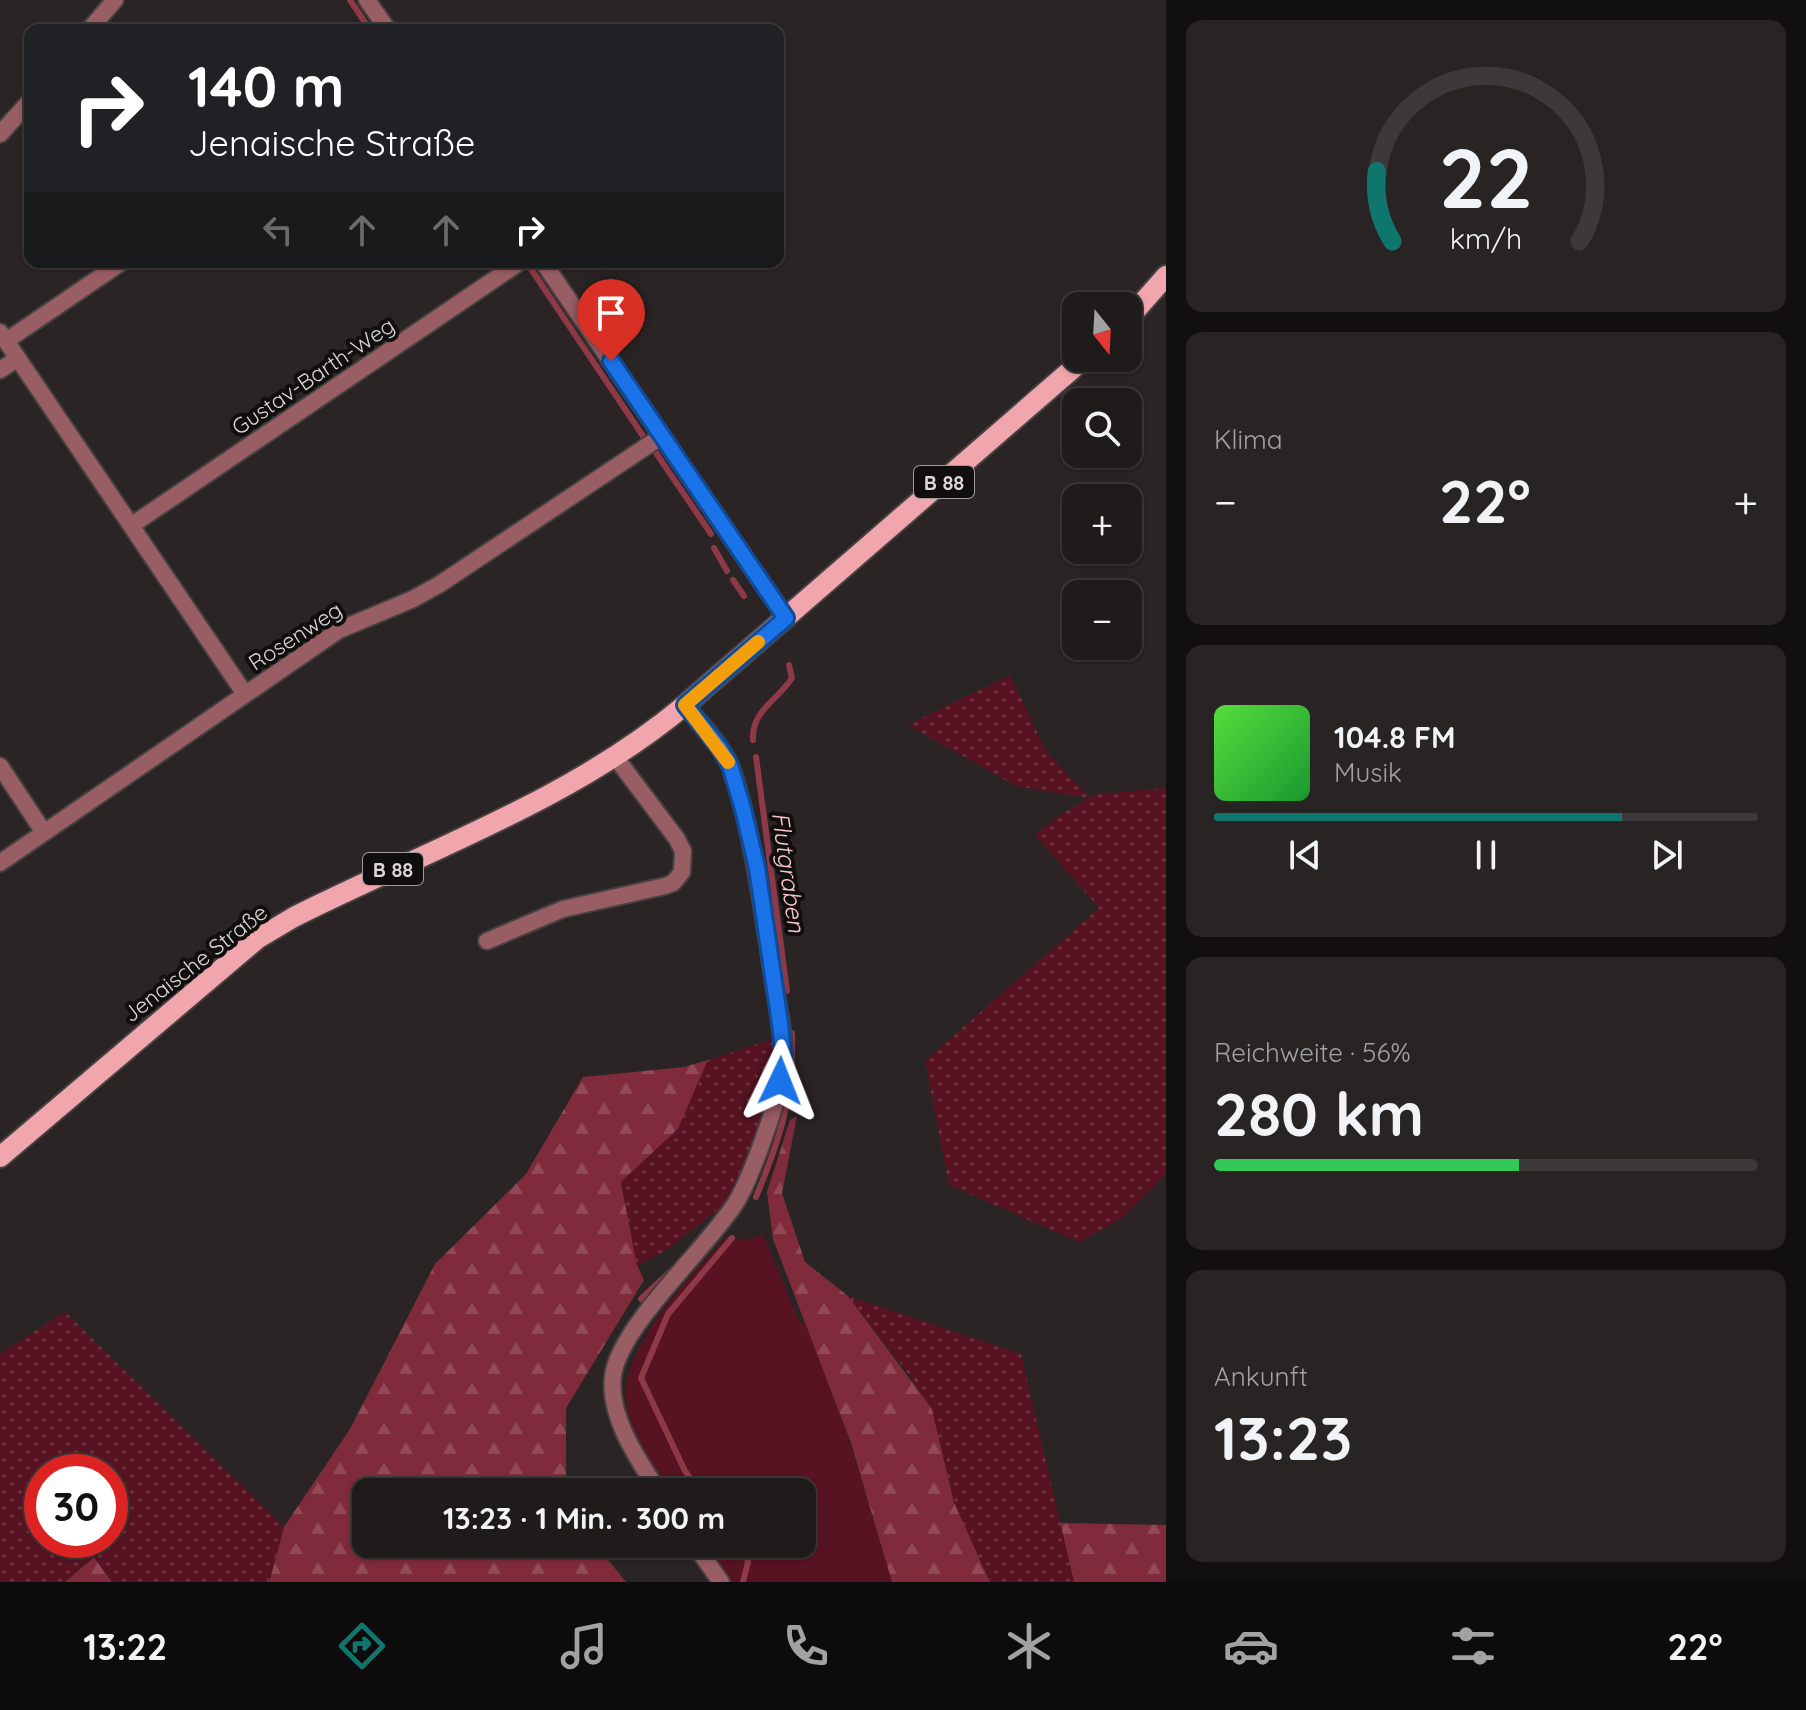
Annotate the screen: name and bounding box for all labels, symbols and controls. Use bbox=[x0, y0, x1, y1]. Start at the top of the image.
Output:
text: 140 m bbox=[188, 51, 344, 121]
icon: right bbox=[56, 56, 160, 160]
text: Jenaische Straße bbox=[188, 120, 475, 165]
text: 22 bbox=[1439, 125, 1533, 229]
icon: left bbox=[256, 208, 300, 252]
icon: ahead bbox=[340, 208, 384, 252]
icon: ahead bbox=[424, 208, 468, 252]
icon: right bbox=[508, 208, 552, 252]
text: km/h bbox=[1450, 220, 1522, 256]
pin bbox=[577, 279, 645, 361]
icon: arrive bbox=[589, 291, 633, 335]
north arrow bbox=[1062, 292, 1142, 372]
map controls bbox=[1062, 292, 1142, 660]
street label: Gustav-Barth-Weg bbox=[226, 311, 400, 441]
button: search bbox=[1062, 388, 1142, 468]
text: Klima bbox=[1214, 423, 1283, 456]
text: 22° bbox=[1439, 463, 1531, 538]
road number: B 88 bbox=[914, 466, 974, 498]
text: − bbox=[1214, 474, 1237, 529]
text: + bbox=[1733, 474, 1758, 529]
button: + bbox=[1062, 484, 1142, 564]
button: − bbox=[1062, 580, 1142, 660]
street label: Rosenweg bbox=[243, 595, 347, 677]
text: 104.8 FM bbox=[1334, 718, 1455, 756]
text: Musik bbox=[1334, 756, 1402, 789]
water label: Flutgraben bbox=[766, 810, 812, 935]
icon: previous bbox=[1283, 833, 1327, 877]
icon: pause bbox=[1464, 833, 1508, 877]
icon: next bbox=[1645, 833, 1689, 877]
road number: B 88 bbox=[363, 853, 423, 885]
street label: Jenaische Straße bbox=[117, 898, 273, 1028]
text: Reichweite · 56% bbox=[1214, 1036, 1411, 1069]
position arrow bbox=[738, 1039, 822, 1123]
text: 280 km bbox=[1214, 1076, 1424, 1151]
text: Ankunft bbox=[1214, 1360, 1308, 1393]
text: 13:23 bbox=[1214, 1400, 1352, 1475]
speed limit sign: 30 bbox=[24, 1454, 128, 1558]
text: 13:23 · 1 Min. · 300 m bbox=[443, 1499, 725, 1537]
icon: directions bbox=[334, 1618, 390, 1674]
icon: music bbox=[556, 1618, 612, 1674]
icon: phone bbox=[778, 1618, 834, 1674]
icon: climate bbox=[1001, 1618, 1057, 1674]
icon: car bbox=[1223, 1618, 1279, 1674]
icon: filters bbox=[1445, 1618, 1501, 1674]
text: 13:22 bbox=[83, 1624, 167, 1669]
text: 22° bbox=[1668, 1624, 1723, 1669]

